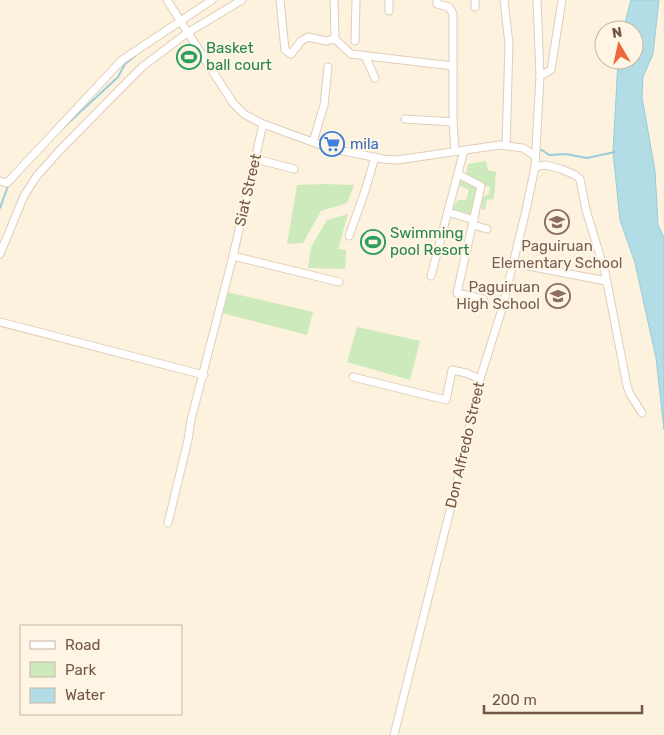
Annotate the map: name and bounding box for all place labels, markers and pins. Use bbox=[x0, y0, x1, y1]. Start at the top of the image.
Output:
place label: Basket ball court bbox=[206, 39, 272, 74]
sports icon: Basket ball court bbox=[176, 44, 202, 70]
supermarket icon: mila bbox=[319, 131, 345, 157]
place label: mila bbox=[350, 135, 379, 153]
school or university icon: Paguiruan Elementary School bbox=[544, 209, 570, 235]
place label: Swimming pool Resort bbox=[390, 224, 470, 259]
sports icon: Swimming pool Resort bbox=[360, 229, 386, 255]
place label: Paguiruan Elementary School bbox=[492, 237, 622, 272]
place label: Paguiruan High School bbox=[456, 278, 540, 313]
school or university icon: Paguiruan High School bbox=[545, 283, 571, 309]

